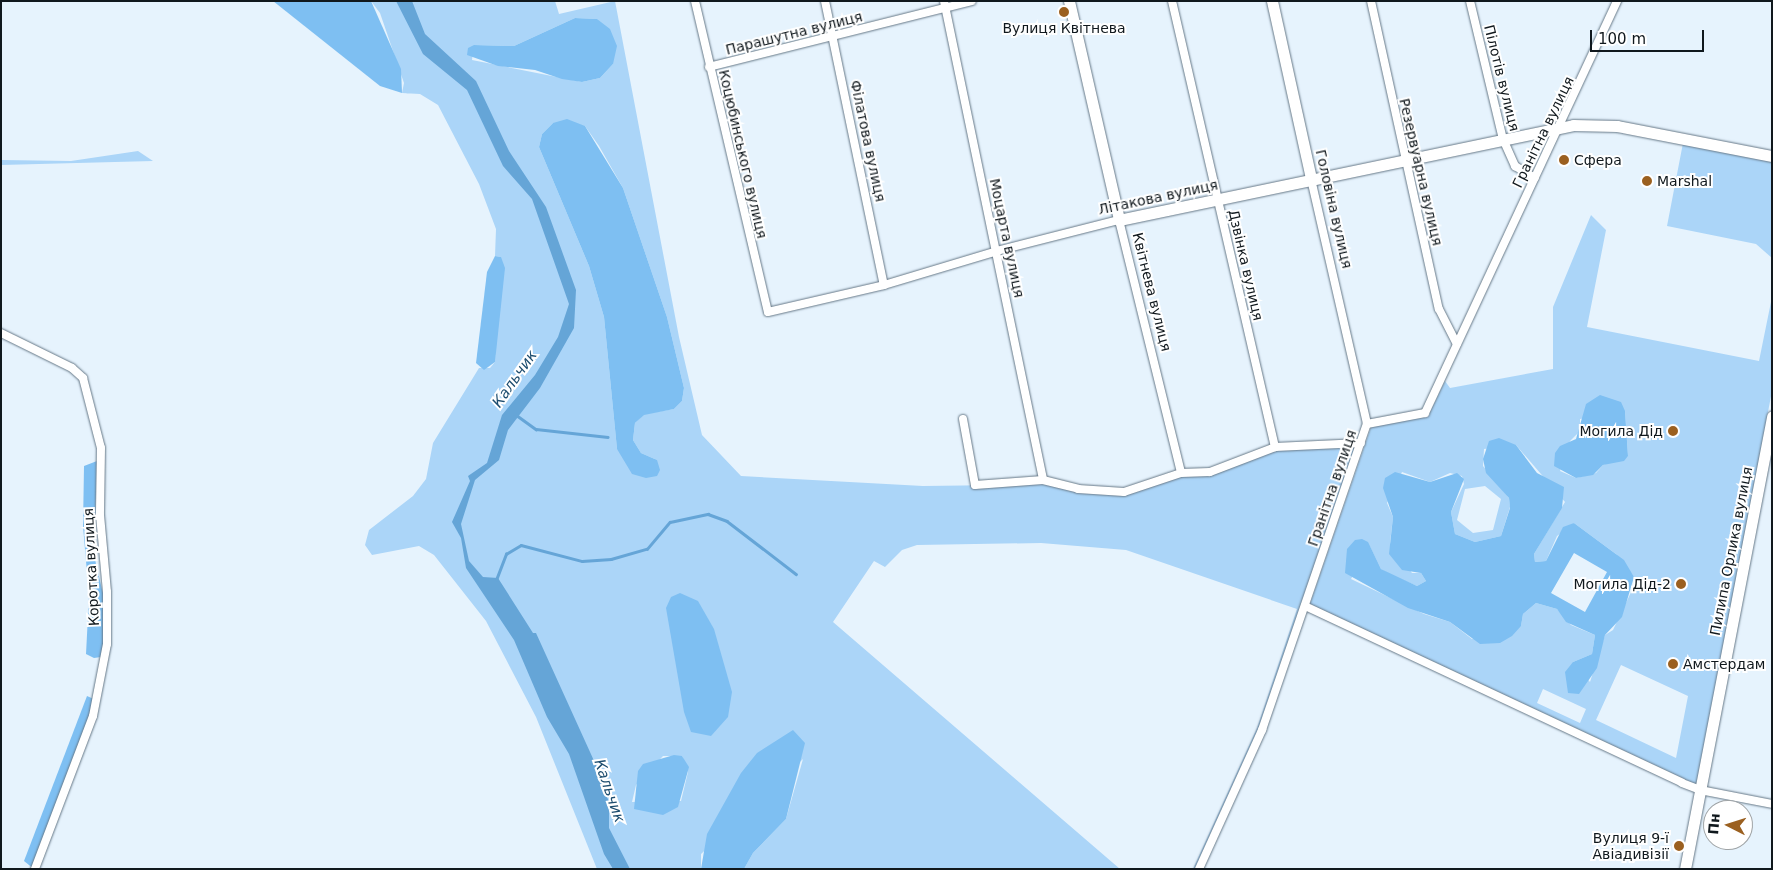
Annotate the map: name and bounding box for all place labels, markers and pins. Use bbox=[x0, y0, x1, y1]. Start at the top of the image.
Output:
marker: Вулиця Квітнева bbox=[1058, 6, 1070, 18]
place label: Вулиця Квітнева bbox=[1002, 20, 1126, 36]
place label: Сфера bbox=[1574, 152, 1622, 168]
marker: Сфера bbox=[1558, 154, 1570, 166]
place label: Marshal bbox=[1657, 173, 1712, 189]
marker: Marshal bbox=[1641, 175, 1653, 187]
place label: Могила Дiд bbox=[1579, 423, 1663, 439]
marker: Могила Дiд bbox=[1667, 425, 1679, 437]
place label: Могила Дiд-2 bbox=[1573, 576, 1671, 592]
marker: Могила Дiд-2 bbox=[1675, 578, 1687, 590]
place label: Амстердам bbox=[1683, 656, 1765, 672]
marker: Амстердам bbox=[1667, 658, 1679, 670]
place label: Вулиця 9-ї Авіадивізії bbox=[1593, 830, 1669, 862]
marker: Вулиця 9-ї Авіадивізії bbox=[1673, 840, 1685, 852]

